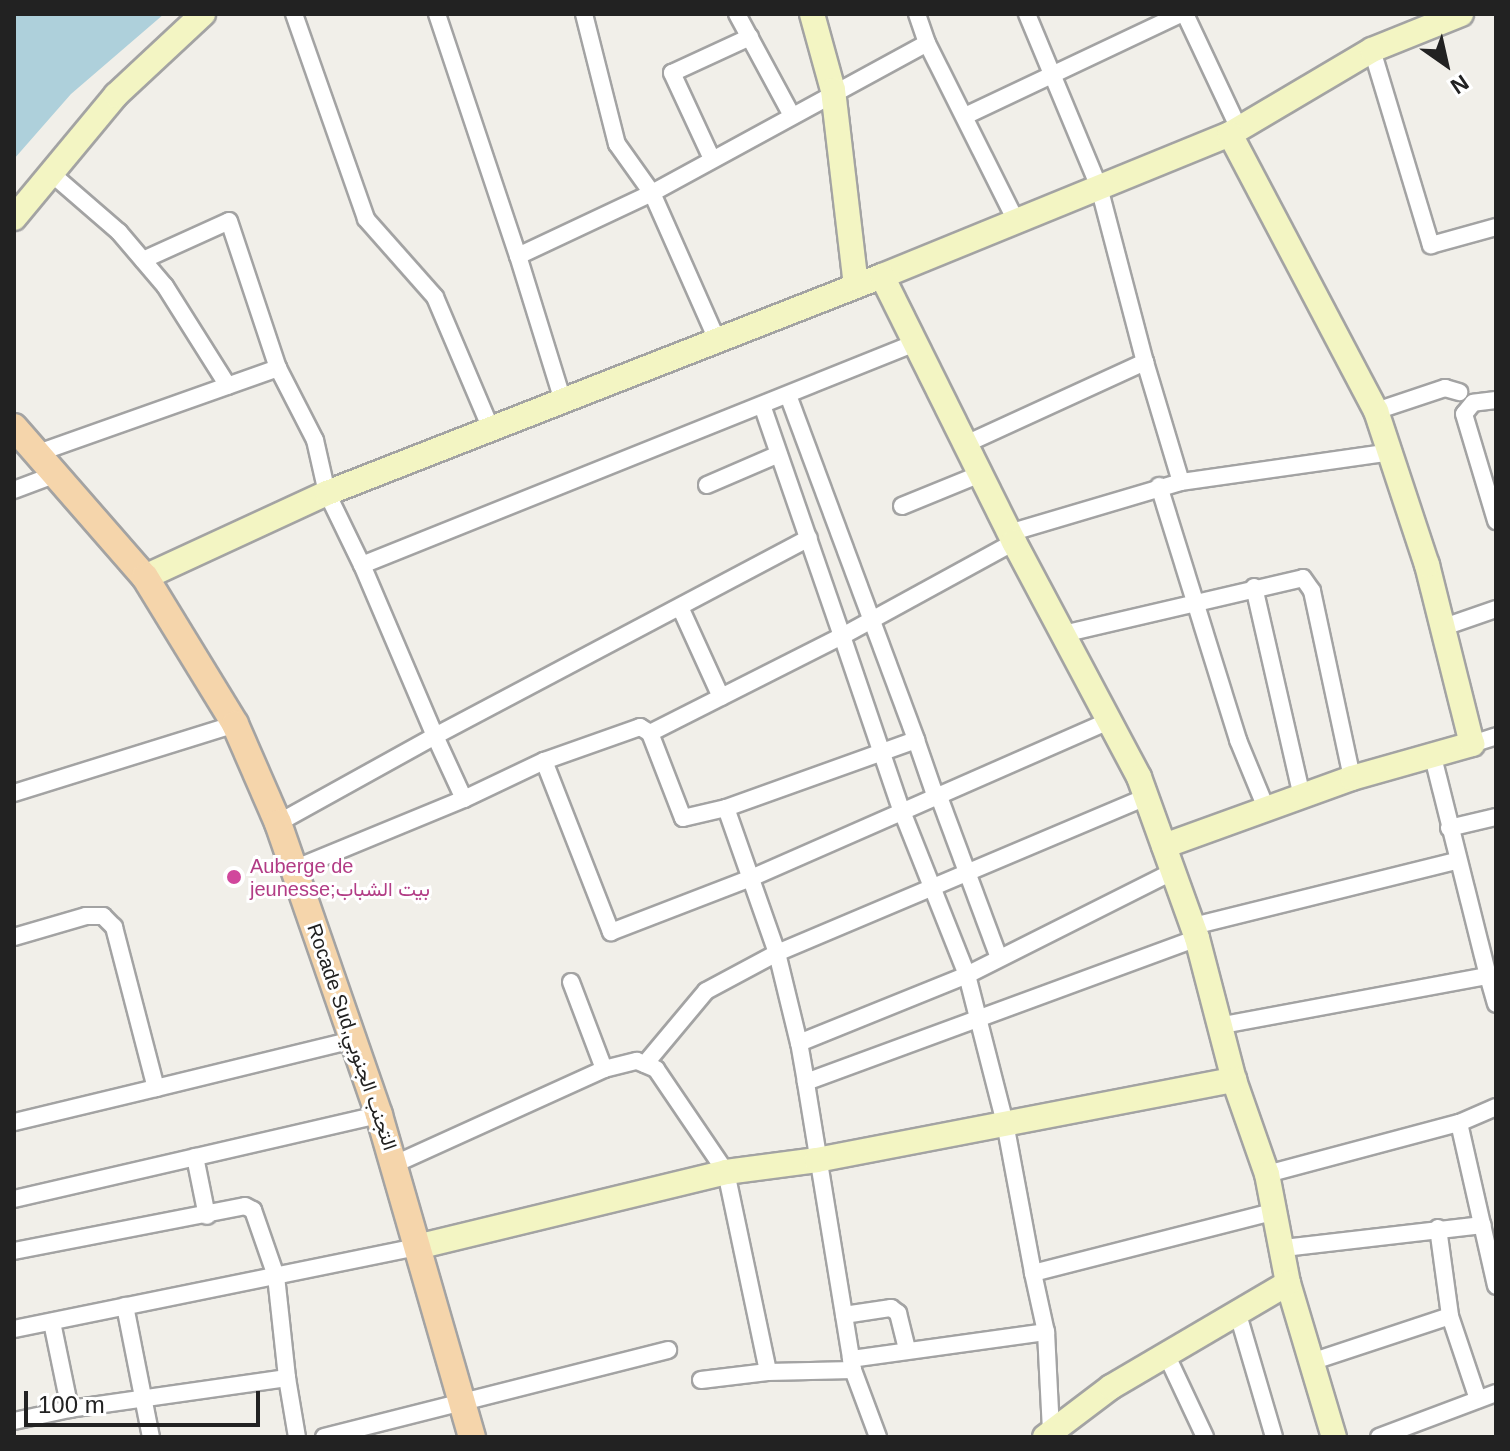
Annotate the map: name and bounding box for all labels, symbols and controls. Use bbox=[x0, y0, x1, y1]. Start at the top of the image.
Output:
north arrow bbox=[1406, 24, 1486, 104]
text: N bbox=[1446, 70, 1473, 99]
place label: Auberge de jeunesse;بيت الشباب bbox=[250, 854, 430, 901]
marker: Auberge de jeunesse;بيت الشباب bbox=[225, 868, 243, 886]
street label: Rocade Sud,التجنب الجنوبي bbox=[302, 921, 402, 1153]
scale bar bbox=[28, 1375, 264, 1425]
text: 100 m bbox=[38, 1391, 105, 1418]

